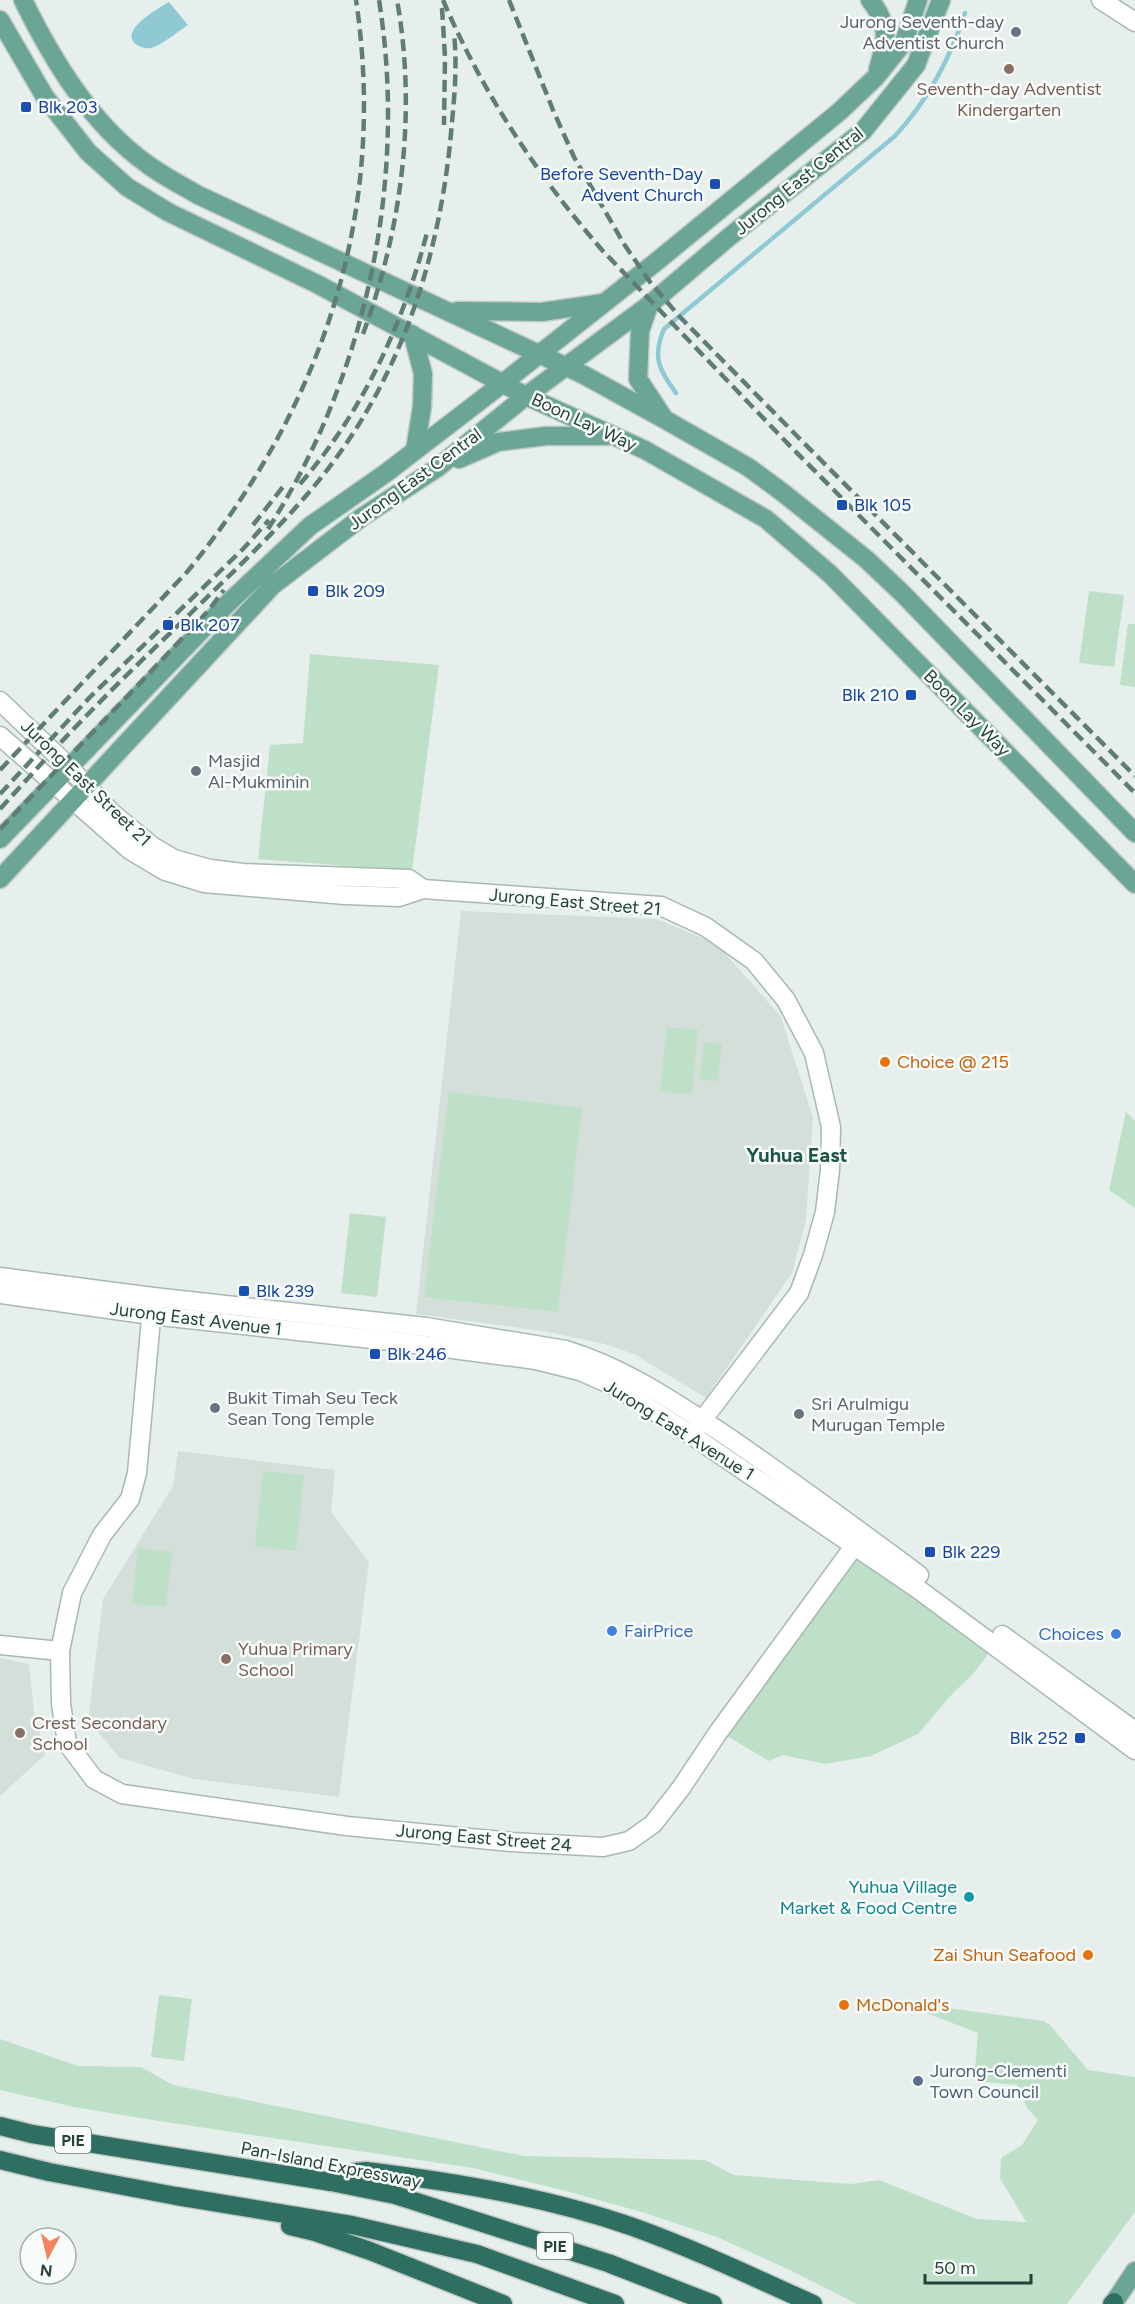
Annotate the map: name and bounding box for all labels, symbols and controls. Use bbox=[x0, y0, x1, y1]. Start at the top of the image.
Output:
place label: Jurong Seventh-day Adventist Church bbox=[840, 11, 1005, 54]
marker: Jurong Seventh-day Adventist Church bbox=[1009, 25, 1023, 39]
marker: Seventh-day Adventist Kindergarten bbox=[1002, 62, 1016, 76]
place label: Seventh-day Adventist Kindergarten bbox=[916, 78, 1102, 121]
place label: Blk 203 bbox=[38, 96, 98, 118]
marker: Blk 203 bbox=[19, 100, 33, 114]
street label: Jurong East Central bbox=[730, 122, 868, 240]
place label: Before Seventh-Day Advent Church bbox=[540, 163, 704, 206]
marker: Before Seventh-Day Advent Church bbox=[708, 177, 722, 191]
street label: Boon Lay Way bbox=[528, 388, 641, 456]
street label: Jurong East Central bbox=[344, 423, 486, 535]
place label: Blk 105 bbox=[854, 494, 911, 516]
marker: Blk 105 bbox=[835, 498, 849, 512]
place label: Blk 209 bbox=[325, 580, 385, 602]
marker: Blk 209 bbox=[306, 584, 320, 598]
place label: Blk 207 bbox=[180, 614, 240, 636]
marker: Blk 207 bbox=[161, 618, 175, 632]
street label: Boon Lay Way bbox=[919, 665, 1015, 761]
place label: Blk 210 bbox=[842, 684, 899, 706]
marker: Blk 210 bbox=[904, 688, 918, 702]
street label: Jurong East Street 21 bbox=[16, 715, 156, 851]
place label: Masjid Al-Mukminin bbox=[208, 750, 309, 793]
marker: Masjid Al-Mukminin bbox=[189, 764, 203, 778]
street label: Jurong East Street 21 bbox=[488, 884, 662, 920]
place label: Choice @ 215 bbox=[897, 1051, 1009, 1073]
marker: Choice @ 215 bbox=[878, 1055, 892, 1069]
district label: Yuhua East bbox=[746, 1143, 848, 1167]
place label: Blk 239 bbox=[256, 1280, 314, 1302]
marker: Blk 239 bbox=[237, 1284, 251, 1298]
street label: Jurong East Avenue 1 bbox=[109, 1298, 283, 1340]
place label: Blk 246 bbox=[387, 1343, 447, 1365]
marker: Blk 246 bbox=[368, 1347, 382, 1361]
street label: Jurong East Avenue 1 bbox=[600, 1375, 758, 1485]
place label: Bukit Timah Seu Teck Sean Tong Temple bbox=[227, 1387, 398, 1430]
place label: Sri Arulmigu Murugan Temple bbox=[811, 1393, 945, 1436]
marker: Bukit Timah Seu Teck Sean Tong Temple bbox=[208, 1401, 222, 1415]
marker: Sri Arulmigu Murugan Temple bbox=[792, 1407, 806, 1421]
place label: Blk 229 bbox=[942, 1541, 1000, 1563]
marker: Blk 229 bbox=[923, 1545, 937, 1559]
place label: FairPrice bbox=[624, 1620, 693, 1642]
place label: Choices bbox=[1038, 1623, 1104, 1645]
marker: FairPrice bbox=[605, 1624, 619, 1638]
marker: Choices bbox=[1109, 1627, 1123, 1641]
place label: Yuhua Primary School bbox=[238, 1638, 353, 1681]
marker: Yuhua Primary School bbox=[219, 1652, 233, 1666]
place label: Crest Secondary School bbox=[32, 1712, 167, 1755]
marker: Crest Secondary School bbox=[13, 1726, 27, 1740]
place label: Blk 252 bbox=[1009, 1727, 1068, 1749]
marker: Blk 252 bbox=[1073, 1731, 1087, 1745]
street label: Jurong East Street 24 bbox=[395, 1819, 573, 1857]
place label: Yuhua Village Market & Food Centre bbox=[780, 1876, 957, 1919]
marker: Yuhua Village Market & Food Centre bbox=[962, 1890, 976, 1904]
place label: Zai Shun Seafood bbox=[933, 1944, 1076, 1966]
marker: Zai Shun Seafood bbox=[1081, 1948, 1095, 1962]
place label: McDonald's bbox=[856, 1994, 950, 2016]
marker: McDonald's bbox=[837, 1998, 851, 2012]
place label: Jurong-Clementi Town Council bbox=[930, 2060, 1067, 2103]
marker: Jurong-Clementi Town Council bbox=[911, 2074, 925, 2088]
road number: PIE bbox=[55, 2127, 91, 2153]
street label: Pan-Island Expressway bbox=[239, 2137, 424, 2193]
north arrow bbox=[18, 2226, 78, 2286]
road number: PIE bbox=[537, 2233, 573, 2259]
scale bar bbox=[925, 2247, 1032, 2285]
text: 50 m bbox=[934, 2257, 976, 2279]
text: N bbox=[39, 2260, 54, 2281]

